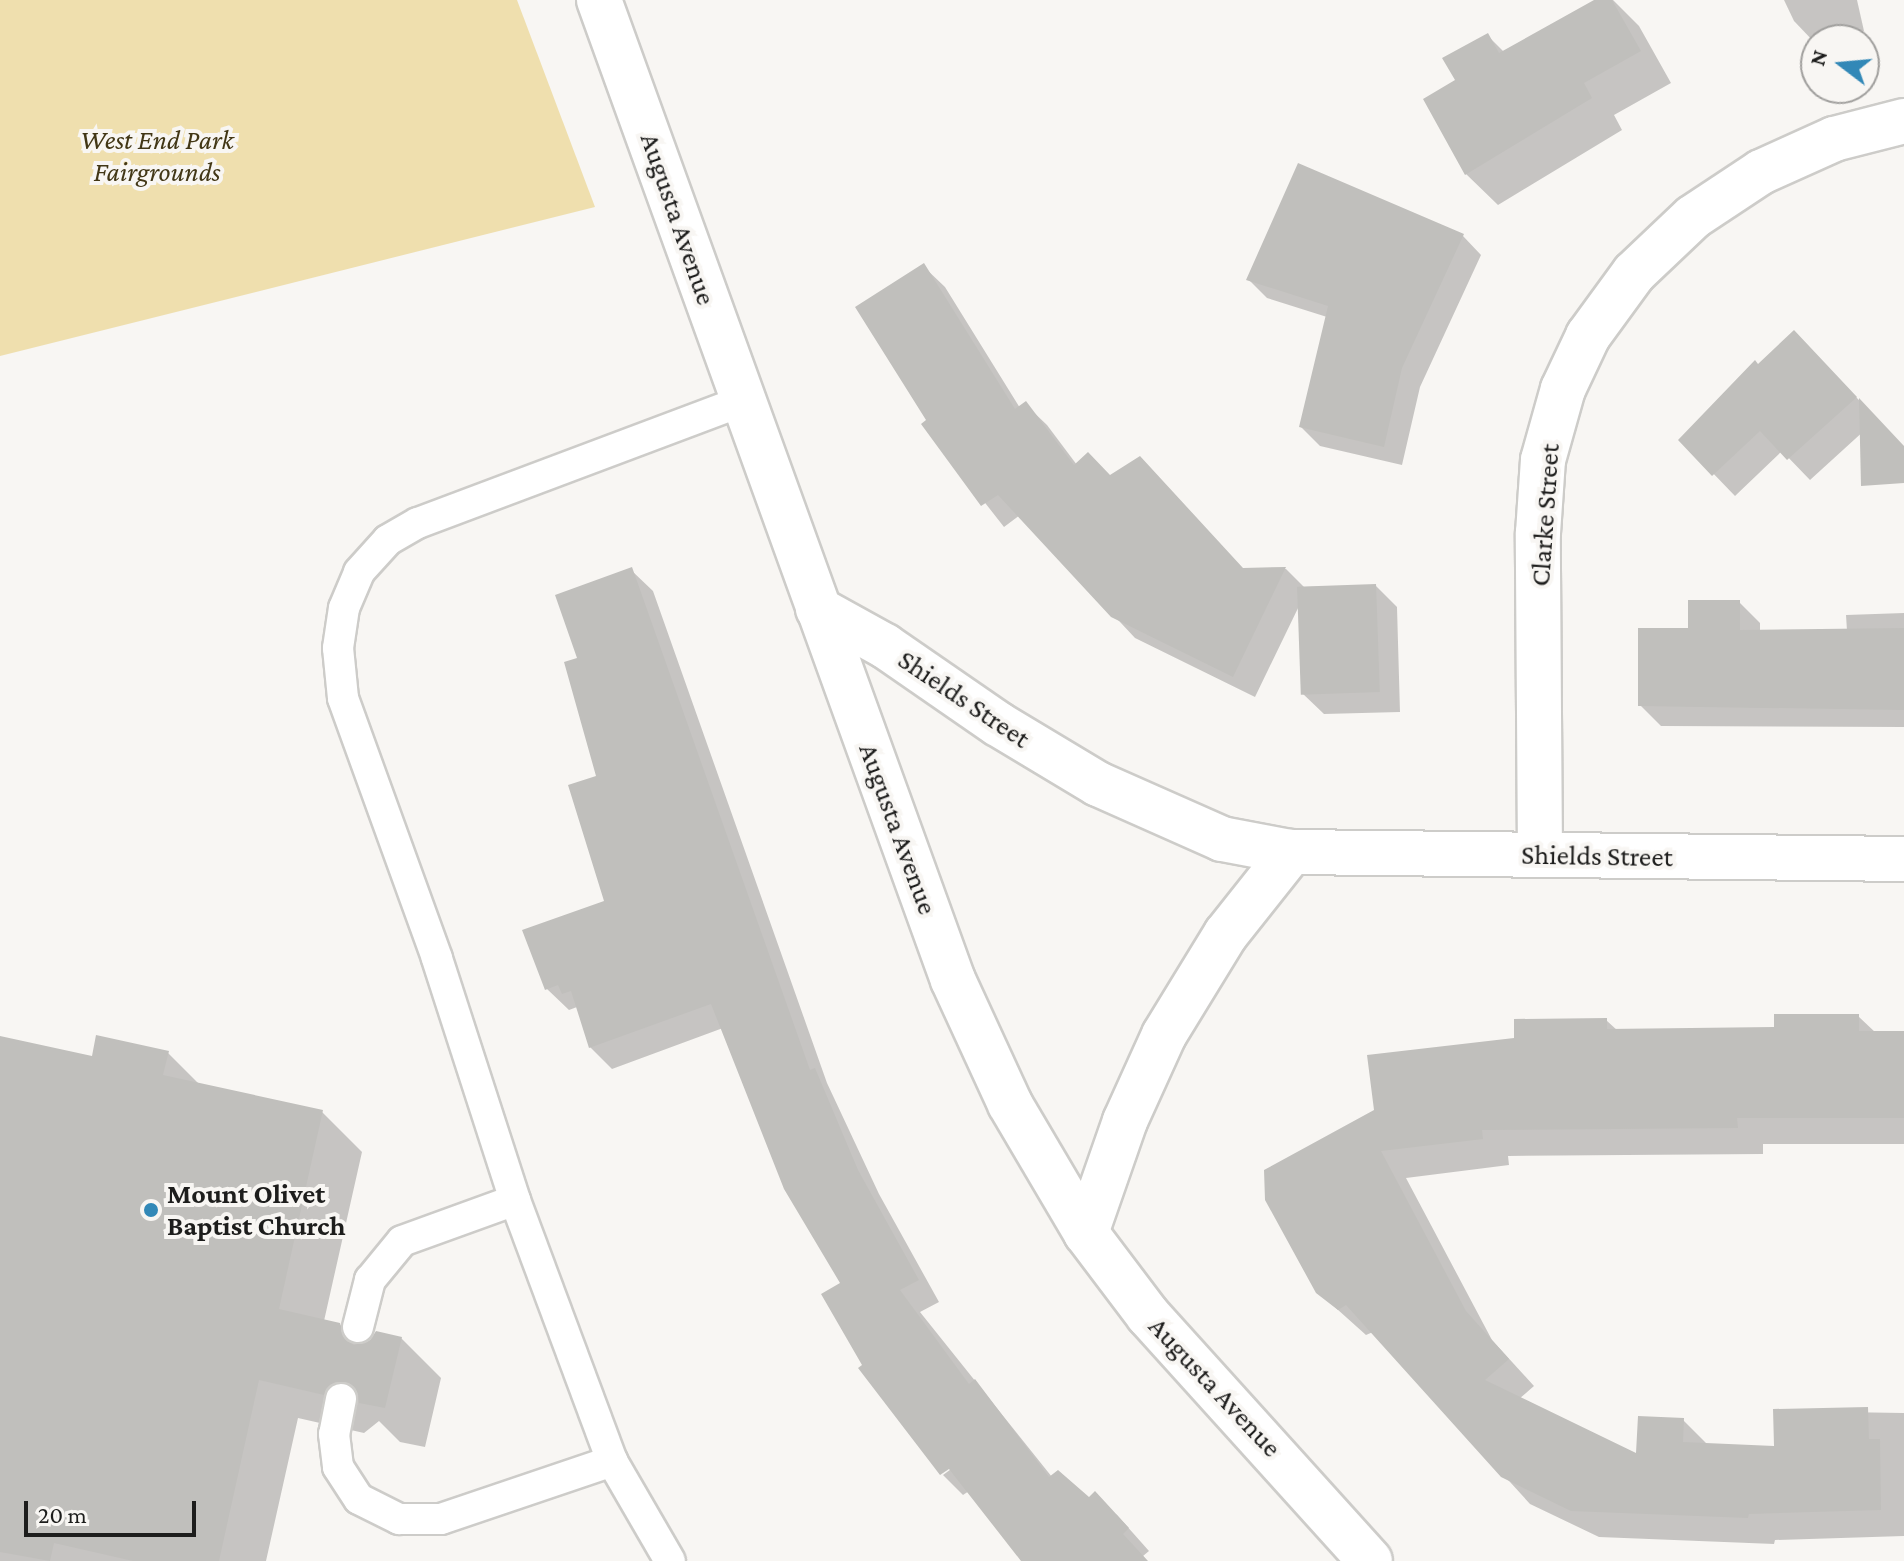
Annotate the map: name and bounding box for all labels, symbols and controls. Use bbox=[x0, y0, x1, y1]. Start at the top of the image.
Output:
north arrow bbox=[1800, 24, 1880, 104]
text: N bbox=[1804, 47, 1832, 68]
park label: West End Park Fairgrounds bbox=[80, 123, 234, 189]
street label: Augusta Avenue bbox=[633, 129, 723, 309]
street label: Clarke Street bbox=[1523, 443, 1567, 587]
street label: Shields Street bbox=[892, 643, 1036, 755]
street label: Augusta Avenue bbox=[851, 739, 945, 919]
street label: Shields Street bbox=[1521, 838, 1673, 874]
place label: Mount Olivet Baptist Church bbox=[167, 1177, 346, 1243]
marker: Mount Olivet Baptist Church bbox=[142, 1201, 160, 1219]
street label: Augusta Avenue bbox=[1141, 1310, 1289, 1464]
scale bar bbox=[28, 1485, 200, 1535]
text: 20 m bbox=[38, 1501, 87, 1528]

